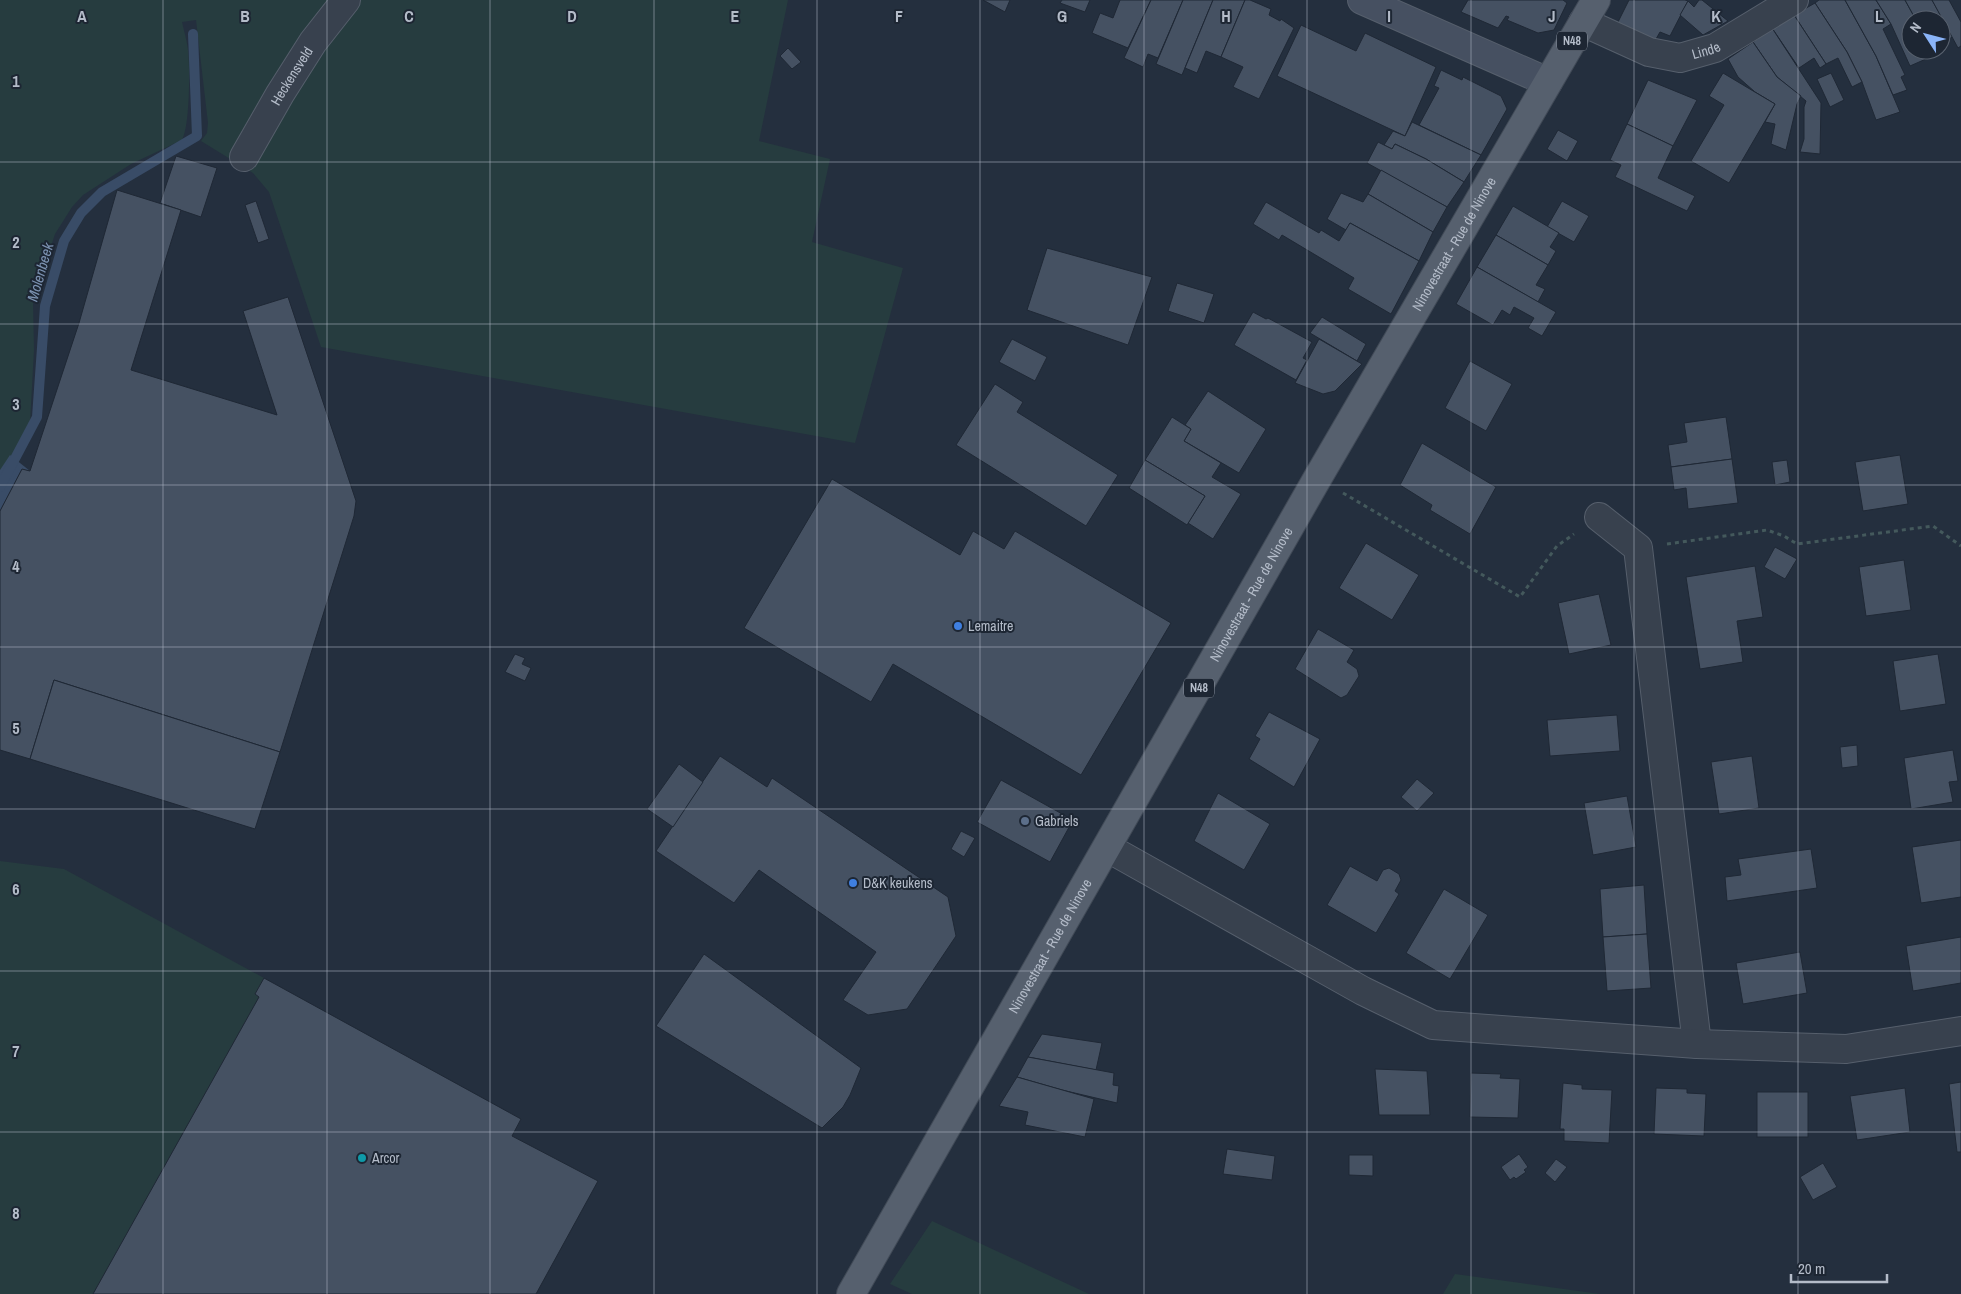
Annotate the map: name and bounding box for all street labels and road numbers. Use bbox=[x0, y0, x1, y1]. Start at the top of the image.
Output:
road number: N48 bbox=[1557, 31, 1587, 50]
street label: Linde bbox=[1690, 38, 1724, 63]
street label: Heckensveld bbox=[266, 43, 317, 108]
street label: Ninovestraat - Rue de Ninove bbox=[1408, 174, 1500, 314]
street label: Ninovestraat - Rue de Ninove bbox=[1206, 524, 1297, 665]
road number: N48 bbox=[1184, 678, 1214, 698]
street label: Ninovestraat - Rue de Ninove bbox=[1004, 875, 1096, 1016]

